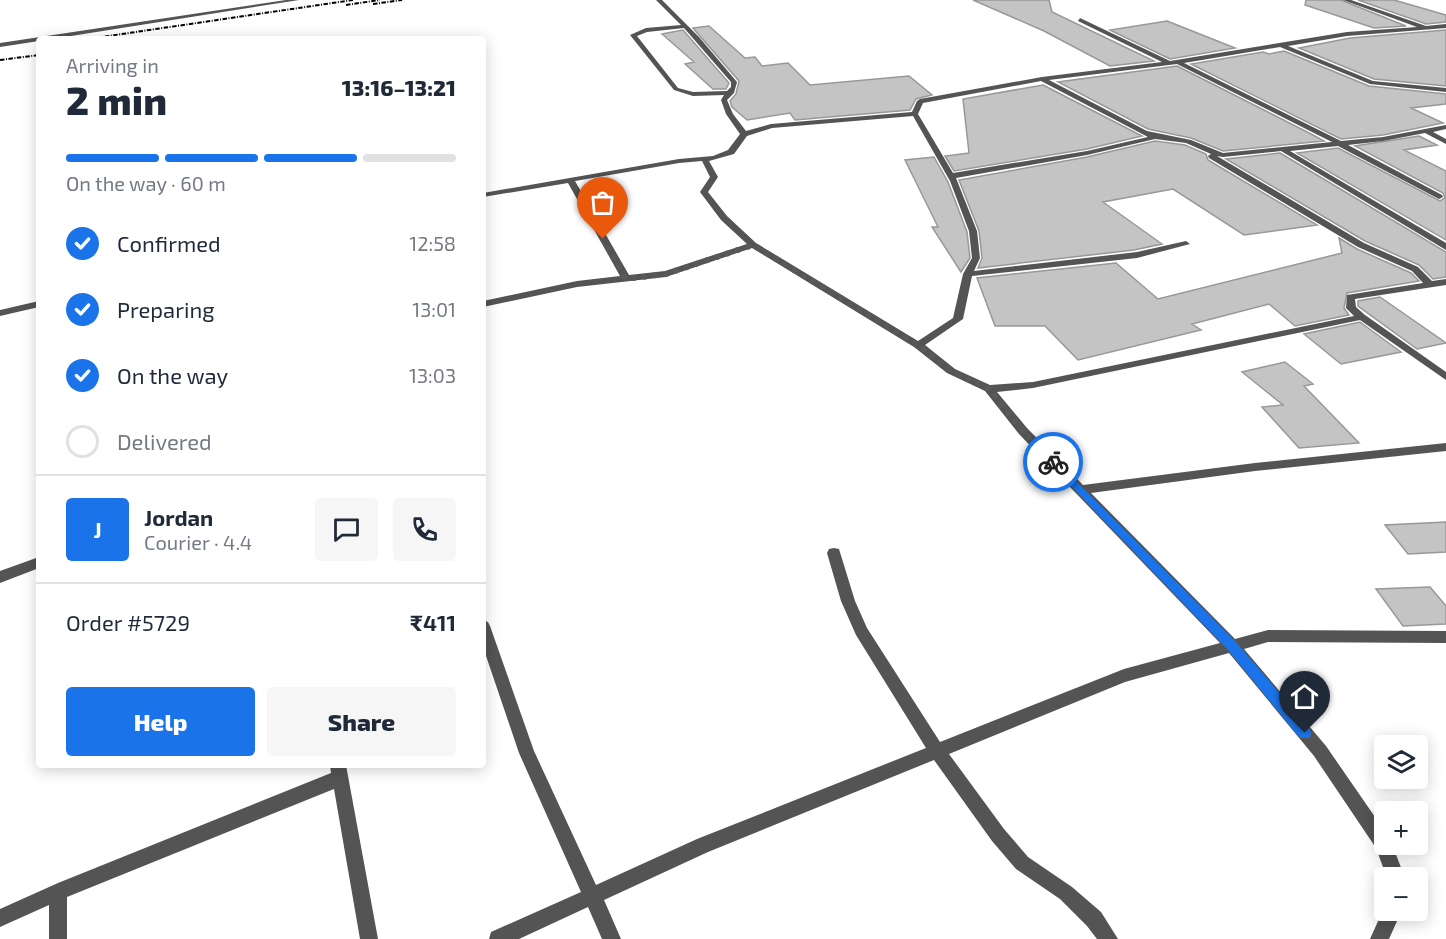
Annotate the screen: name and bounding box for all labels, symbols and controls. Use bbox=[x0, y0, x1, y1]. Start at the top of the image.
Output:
text: Arriving in bbox=[66, 53, 159, 77]
text: 13:16–13:21 bbox=[342, 74, 456, 100]
text: 2 min bbox=[66, 76, 167, 123]
text: On the way · 60 m bbox=[66, 171, 226, 195]
pin bbox=[577, 177, 628, 239]
icon: bag bbox=[586, 186, 619, 219]
icon: check bbox=[66, 227, 99, 260]
text: Confirmed bbox=[117, 230, 221, 256]
text: 12:58 bbox=[409, 231, 456, 255]
icon: check bbox=[66, 293, 99, 326]
text: Preparing bbox=[117, 296, 215, 322]
text: 13:01 bbox=[412, 297, 456, 321]
icon: check bbox=[66, 359, 99, 392]
text: On the way bbox=[117, 362, 228, 388]
text: 13:03 bbox=[409, 363, 456, 387]
text: Delivered bbox=[117, 428, 212, 454]
courier bbox=[1023, 432, 1083, 492]
icon: bike bbox=[1037, 446, 1070, 479]
button: chat bbox=[315, 498, 378, 561]
button: phone bbox=[393, 498, 456, 561]
text: Jordan bbox=[144, 504, 213, 530]
text: J bbox=[93, 516, 102, 542]
text: Courier · 4.4 bbox=[144, 530, 252, 554]
text: Order #5729 bbox=[66, 609, 190, 635]
text: ₹411 bbox=[410, 609, 456, 635]
pin bbox=[1279, 671, 1330, 733]
icon: home bbox=[1288, 680, 1321, 713]
button: Help bbox=[66, 687, 255, 756]
button: Share bbox=[267, 687, 456, 756]
map controls bbox=[1374, 735, 1428, 921]
button: layers bbox=[1374, 735, 1428, 789]
button: + bbox=[1374, 801, 1428, 855]
button: − bbox=[1374, 867, 1428, 921]

